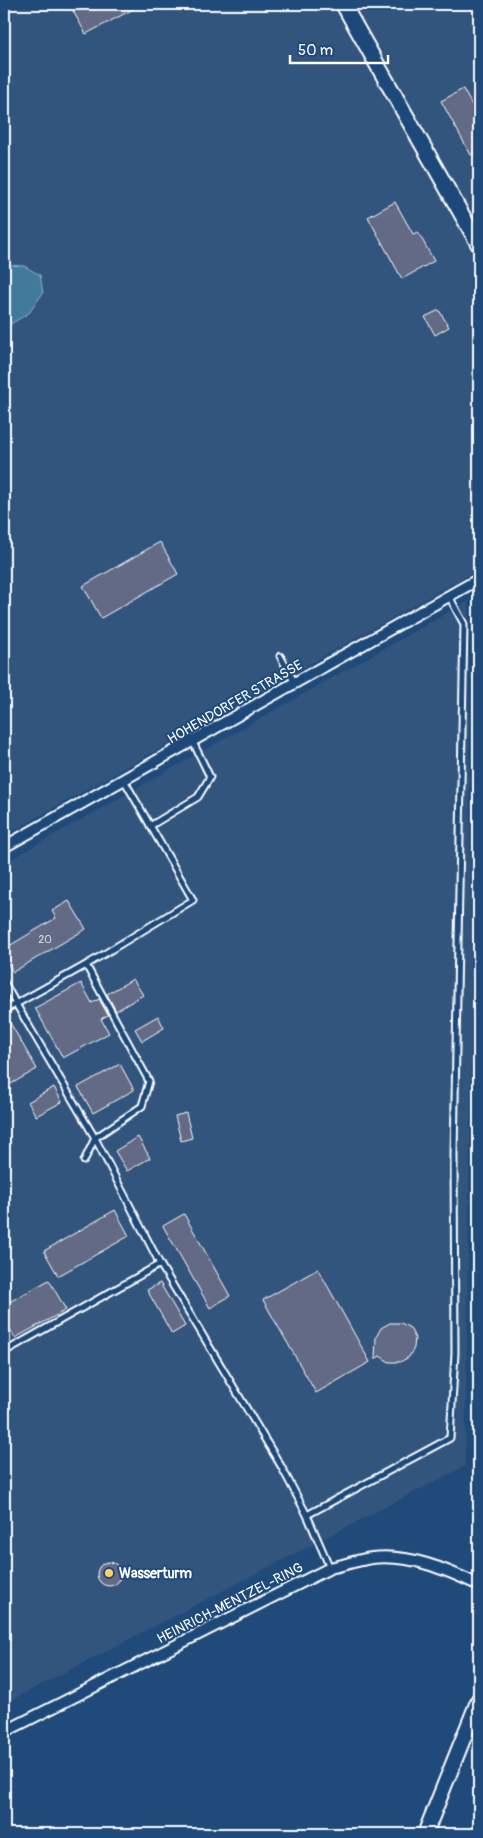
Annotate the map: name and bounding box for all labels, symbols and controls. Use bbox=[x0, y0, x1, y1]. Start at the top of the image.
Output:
scale bar bbox=[290, 32, 388, 64]
text: 50 m bbox=[298, 41, 333, 60]
street label: HOHENDORFER STRASSE bbox=[164, 656, 306, 748]
house number: 20 bbox=[38, 933, 52, 946]
street label: HEINRICH-MENTZEL-RING bbox=[154, 1559, 306, 1647]
place label: Wasserturm bbox=[119, 1565, 193, 1582]
marker: Wasserturm bbox=[103, 1567, 115, 1579]

